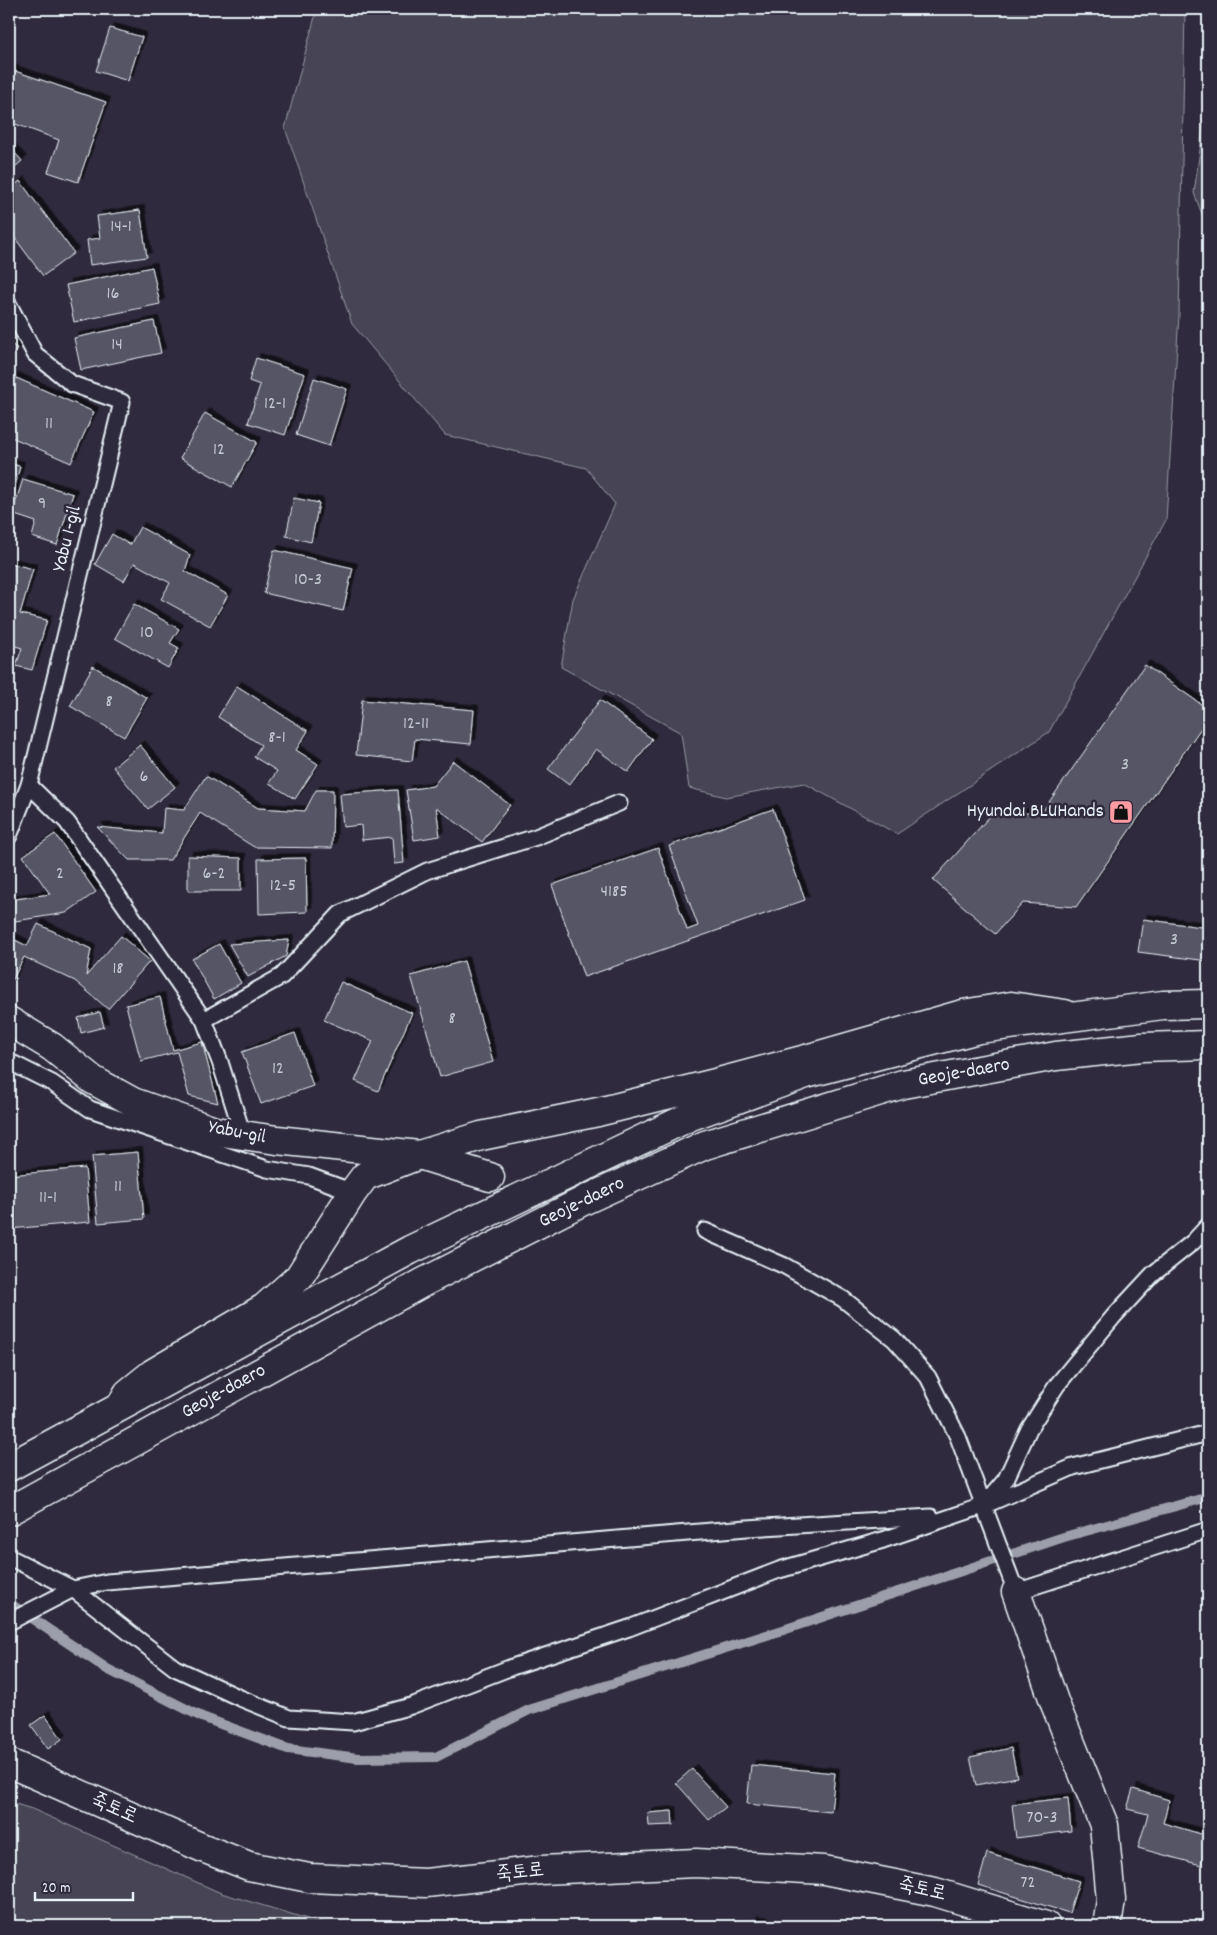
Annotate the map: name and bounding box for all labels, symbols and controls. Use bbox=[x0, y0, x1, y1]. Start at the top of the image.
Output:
house number: 14-1 bbox=[110, 215, 132, 240]
house number: 16 bbox=[107, 282, 119, 307]
house number: 14 bbox=[111, 333, 123, 358]
house number: 12-1 bbox=[264, 392, 286, 417]
house number: 11 bbox=[45, 412, 53, 437]
house number: 12 bbox=[213, 438, 225, 463]
house number: 9 bbox=[38, 492, 46, 517]
street label: Yabu 1-gil bbox=[46, 503, 90, 575]
house number: 10-3 bbox=[294, 568, 322, 593]
house number: 10 bbox=[140, 621, 154, 646]
house number: 8 bbox=[105, 690, 113, 715]
house number: 12-11 bbox=[403, 712, 429, 737]
house number: 8-1 bbox=[268, 726, 286, 751]
house number: 3 bbox=[1121, 753, 1129, 778]
house number: 6 bbox=[140, 765, 148, 790]
place label: Hyundai BLUHands bbox=[967, 798, 1104, 826]
shop icon: Hyundai BLUHands bbox=[1108, 799, 1134, 825]
house number: 2 bbox=[56, 862, 64, 887]
house number: 6-2 bbox=[203, 862, 225, 887]
house number: 12-5 bbox=[270, 874, 296, 899]
house number: 4185 bbox=[601, 880, 627, 905]
house number: 3 bbox=[1170, 928, 1178, 953]
house number: 18 bbox=[112, 957, 124, 982]
house number: 8 bbox=[448, 1007, 456, 1032]
street label: Geoje-daero bbox=[916, 1051, 1012, 1095]
house number: 12 bbox=[272, 1057, 284, 1082]
street label: Yabu-gil bbox=[206, 1114, 268, 1152]
street label: Geoje-daero bbox=[534, 1170, 630, 1236]
house number: 11 bbox=[114, 1175, 122, 1200]
house number: 11-1 bbox=[39, 1186, 57, 1211]
street label: Geoje-daero bbox=[177, 1357, 271, 1427]
street label: 죽토로 bbox=[86, 1786, 142, 1832]
house number: 70-3 bbox=[1027, 1806, 1057, 1831]
street label: 죽토로 bbox=[495, 1857, 545, 1889]
scale bar bbox=[35, 1870, 132, 1902]
street label: 죽토로 bbox=[895, 1871, 949, 1909]
house number: 72 bbox=[1021, 1871, 1035, 1896]
text: 20 m bbox=[42, 1878, 70, 1900]

